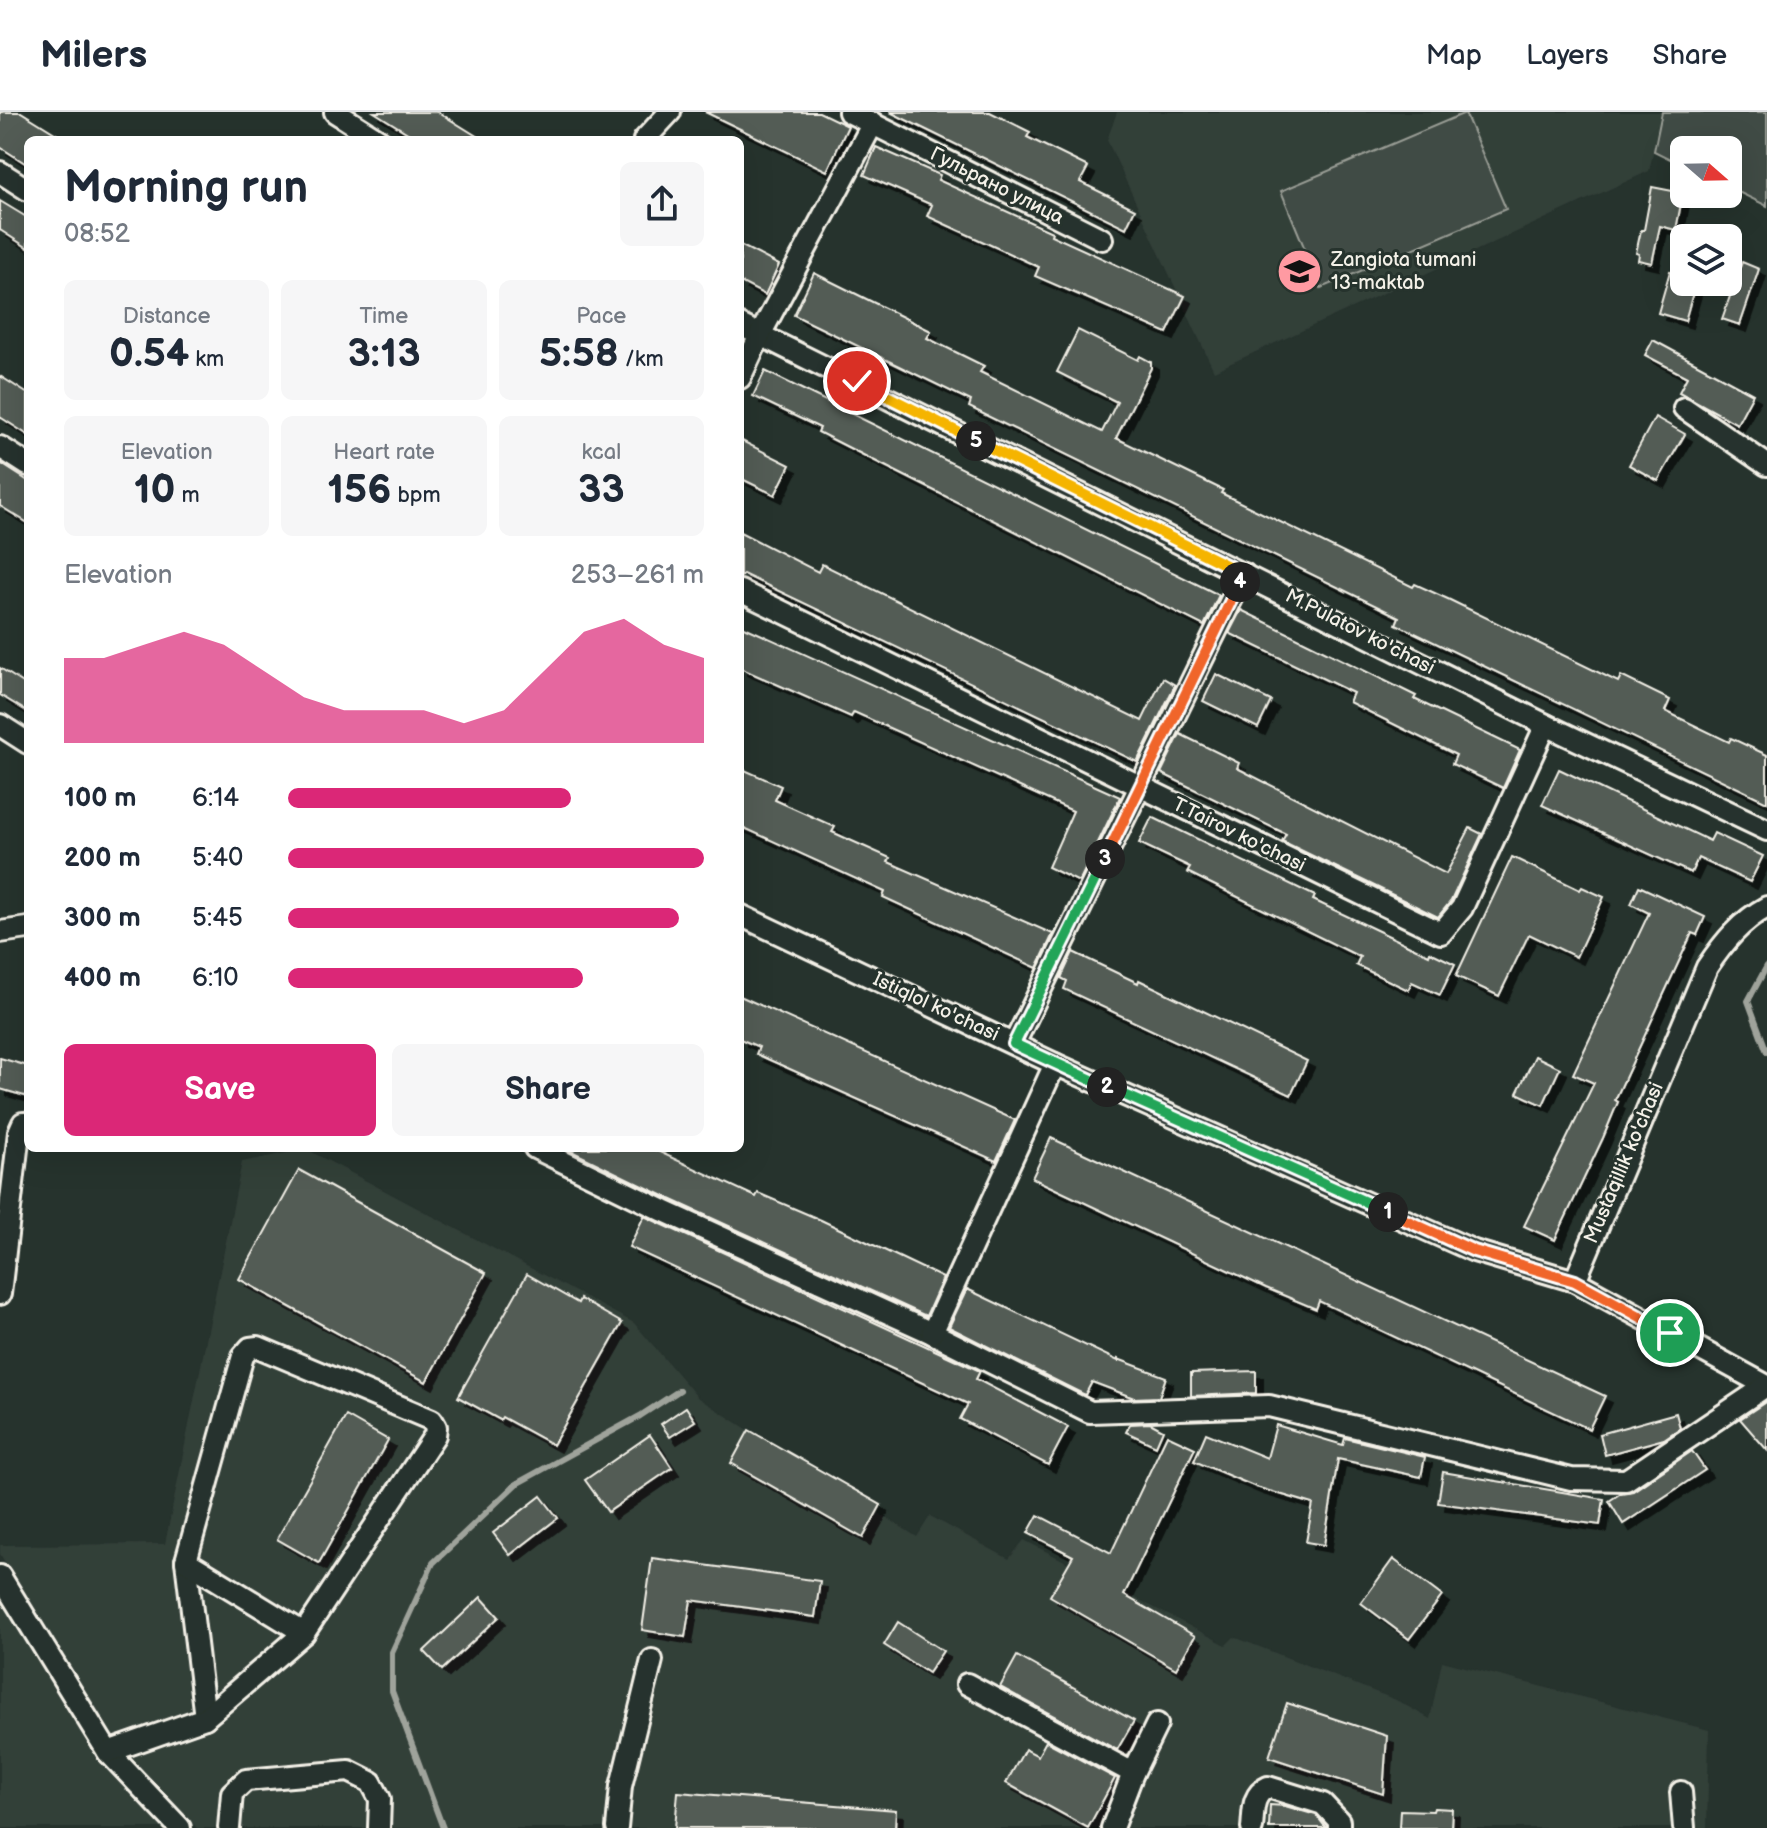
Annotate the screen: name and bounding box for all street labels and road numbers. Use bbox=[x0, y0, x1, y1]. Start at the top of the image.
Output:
street label: Гульрано улица bbox=[926, 142, 1068, 230]
street label: M.Pulatov ko'chasi bbox=[1281, 584, 1439, 680]
street label: T.Tairov ko'chasi bbox=[1169, 792, 1309, 878]
street label: Istiqlol ko'chasi bbox=[869, 967, 1003, 1047]
street label: Mustaqillik ko'chasi bbox=[1579, 1079, 1669, 1247]

